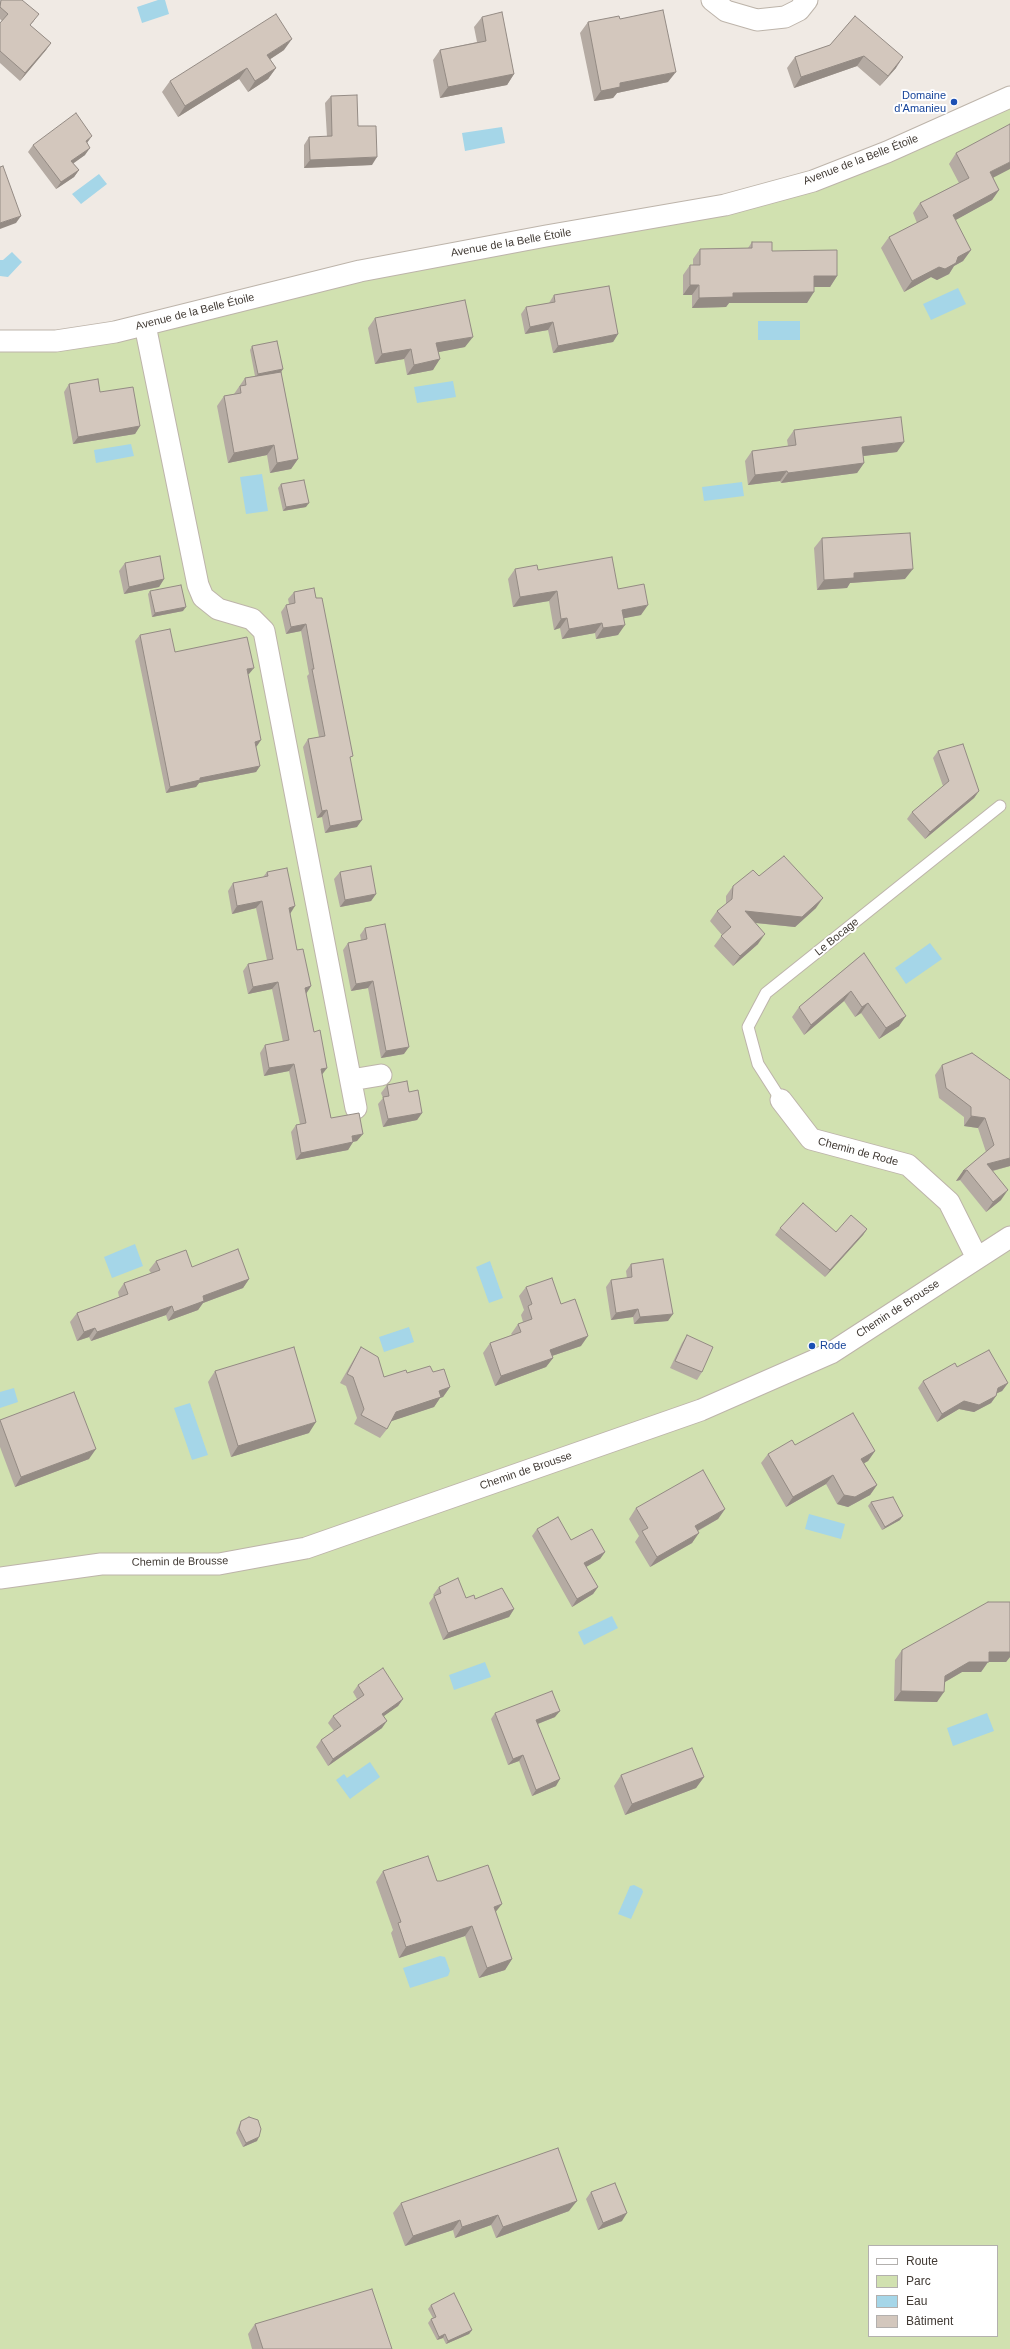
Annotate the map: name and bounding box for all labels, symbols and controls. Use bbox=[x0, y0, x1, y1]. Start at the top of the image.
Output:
place label: Domaine d'Amanieu bbox=[894, 89, 946, 115]
marker: Domaine d'Amanieu bbox=[949, 97, 959, 107]
street label: Avenue de la Belle Étoile bbox=[802, 132, 920, 188]
street label: Avenue de la Belle Étoile bbox=[450, 226, 572, 260]
street label: Avenue de la Belle Étoile bbox=[134, 291, 256, 333]
street label: Le Bocage bbox=[812, 915, 862, 959]
street label: Chemin de Rode bbox=[816, 1135, 900, 1169]
street label: Chemin de Brousse bbox=[854, 1277, 942, 1341]
place label: Rode bbox=[820, 1339, 846, 1353]
marker: Rode bbox=[807, 1341, 817, 1351]
street label: Chemin de Brousse bbox=[478, 1449, 574, 1493]
street label: Chemin de Brousse bbox=[132, 1555, 228, 1569]
legend bbox=[868, 2245, 998, 2337]
text: Route bbox=[906, 2254, 938, 2268]
text: Parc bbox=[906, 2274, 931, 2288]
text: Eau bbox=[906, 2294, 927, 2308]
text: Bâtiment bbox=[906, 2314, 953, 2328]

